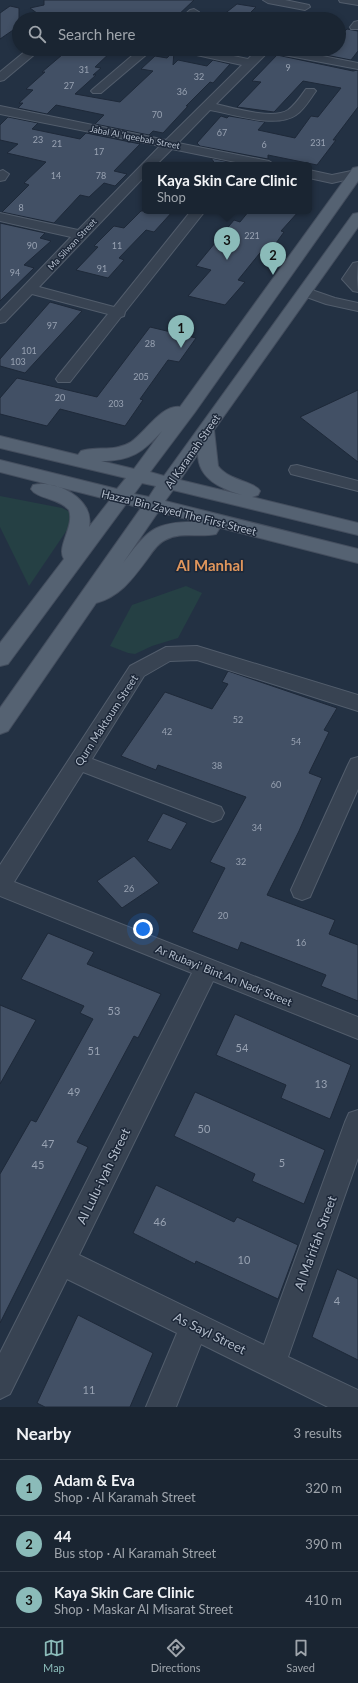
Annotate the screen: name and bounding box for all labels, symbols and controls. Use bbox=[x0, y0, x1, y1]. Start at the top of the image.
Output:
search box bbox=[12, 12, 346, 56]
icon: search bbox=[26, 23, 48, 45]
text: Search here bbox=[58, 25, 135, 43]
house number: 9 bbox=[285, 62, 291, 73]
house number: 31 bbox=[79, 64, 89, 75]
house number: 32 bbox=[194, 71, 204, 82]
house number: 27 bbox=[64, 80, 74, 91]
house number: 36 bbox=[177, 86, 187, 97]
house number: 70 bbox=[152, 109, 162, 120]
street label: Jabal Al 'Iqeebah Street bbox=[89, 123, 182, 151]
house number: 67 bbox=[217, 127, 227, 138]
house number: 23 bbox=[33, 134, 43, 145]
house number: 231 bbox=[310, 137, 326, 148]
house number: 21 bbox=[52, 138, 62, 149]
house number: 6 bbox=[261, 139, 267, 150]
house number: 17 bbox=[94, 146, 104, 157]
popup bbox=[142, 162, 312, 214]
house number: 14 bbox=[51, 170, 61, 181]
house number: 78 bbox=[96, 170, 106, 181]
text: Kaya Skin Care Clinic bbox=[157, 171, 297, 189]
text: Shop bbox=[157, 189, 186, 205]
house number: 8 bbox=[18, 202, 24, 213]
street label: Ma Silwan Street bbox=[45, 215, 99, 272]
pin: 3 bbox=[214, 227, 240, 260]
house number: 221 bbox=[244, 230, 260, 241]
house number: 90 bbox=[27, 240, 37, 251]
house number: 11 bbox=[112, 240, 122, 251]
pin: 2 bbox=[260, 242, 286, 275]
house number: 91 bbox=[97, 263, 107, 274]
house number: 94 bbox=[10, 267, 20, 278]
pin: 1 bbox=[168, 315, 194, 348]
house number: 97 bbox=[47, 320, 57, 331]
house number: 28 bbox=[145, 338, 155, 349]
house number: 101 bbox=[21, 345, 37, 356]
house number: 103 bbox=[10, 356, 26, 367]
house number: 205 bbox=[133, 371, 149, 382]
house number: 20 bbox=[55, 392, 65, 403]
house number: 203 bbox=[108, 398, 124, 409]
street label: Al Karamah Street bbox=[162, 411, 222, 491]
street label: Hazza' Bin Zayed The First Street bbox=[100, 486, 258, 538]
district label: Al Manhal bbox=[175, 556, 244, 574]
street label: Qurn Maktoum Street bbox=[72, 672, 140, 768]
house number: 52 bbox=[233, 714, 243, 725]
house number: 42 bbox=[162, 726, 172, 737]
house number: 54 bbox=[291, 736, 301, 747]
house number: 38 bbox=[212, 760, 222, 771]
house number: 60 bbox=[271, 779, 281, 790]
house number: 34 bbox=[252, 822, 262, 833]
house number: 32 bbox=[236, 856, 246, 867]
house number: 26 bbox=[124, 883, 134, 894]
house number: 20 bbox=[218, 910, 228, 921]
your location bbox=[133, 919, 153, 939]
house number: 16 bbox=[296, 937, 306, 948]
street label: Ar Rubayi' Bint An Nadr Street bbox=[154, 942, 294, 1008]
house number: 53 bbox=[108, 1004, 120, 1017]
house number: 54 bbox=[236, 1041, 249, 1054]
house number: 51 bbox=[88, 1044, 100, 1057]
house number: 13 bbox=[315, 1077, 327, 1090]
house number: 49 bbox=[68, 1085, 80, 1098]
house number: 50 bbox=[198, 1122, 211, 1135]
street label: Al Lulu-iyah Street bbox=[73, 1125, 133, 1227]
house number: 47 bbox=[42, 1137, 54, 1150]
house number: 5 bbox=[279, 1156, 285, 1169]
house number: 45 bbox=[32, 1158, 44, 1171]
street label: Al Ma'rifah Street bbox=[290, 1193, 340, 1293]
house number: 46 bbox=[154, 1215, 166, 1228]
house number: 10 bbox=[238, 1253, 251, 1266]
house number: 4 bbox=[334, 1294, 341, 1307]
street label: As Sayl Street bbox=[171, 1309, 249, 1358]
house number: 11 bbox=[83, 1383, 95, 1396]
text: Nearby bbox=[16, 1423, 71, 1444]
text: 3 results bbox=[294, 1425, 342, 1441]
text: Adam & Eva bbox=[54, 1471, 135, 1489]
text: 1 bbox=[25, 1480, 33, 1496]
text: 320 m bbox=[305, 1480, 342, 1496]
text: Shop · Al Karamah Street bbox=[54, 1489, 196, 1505]
text: 44 bbox=[54, 1527, 71, 1545]
text: 2 bbox=[25, 1536, 33, 1552]
text: 390 m bbox=[305, 1536, 342, 1552]
text: Bus stop · Al Karamah Street bbox=[54, 1545, 216, 1561]
text: Kaya Skin Care Clinic bbox=[54, 1583, 194, 1601]
text: 3 bbox=[25, 1592, 33, 1608]
text: 410 m bbox=[305, 1592, 342, 1608]
text: Shop · Maskar Al Misarat Street bbox=[54, 1601, 233, 1617]
tab: Map bbox=[43, 1637, 65, 1674]
tab: Directions bbox=[151, 1637, 200, 1674]
tab: Saved bbox=[286, 1637, 315, 1674]

